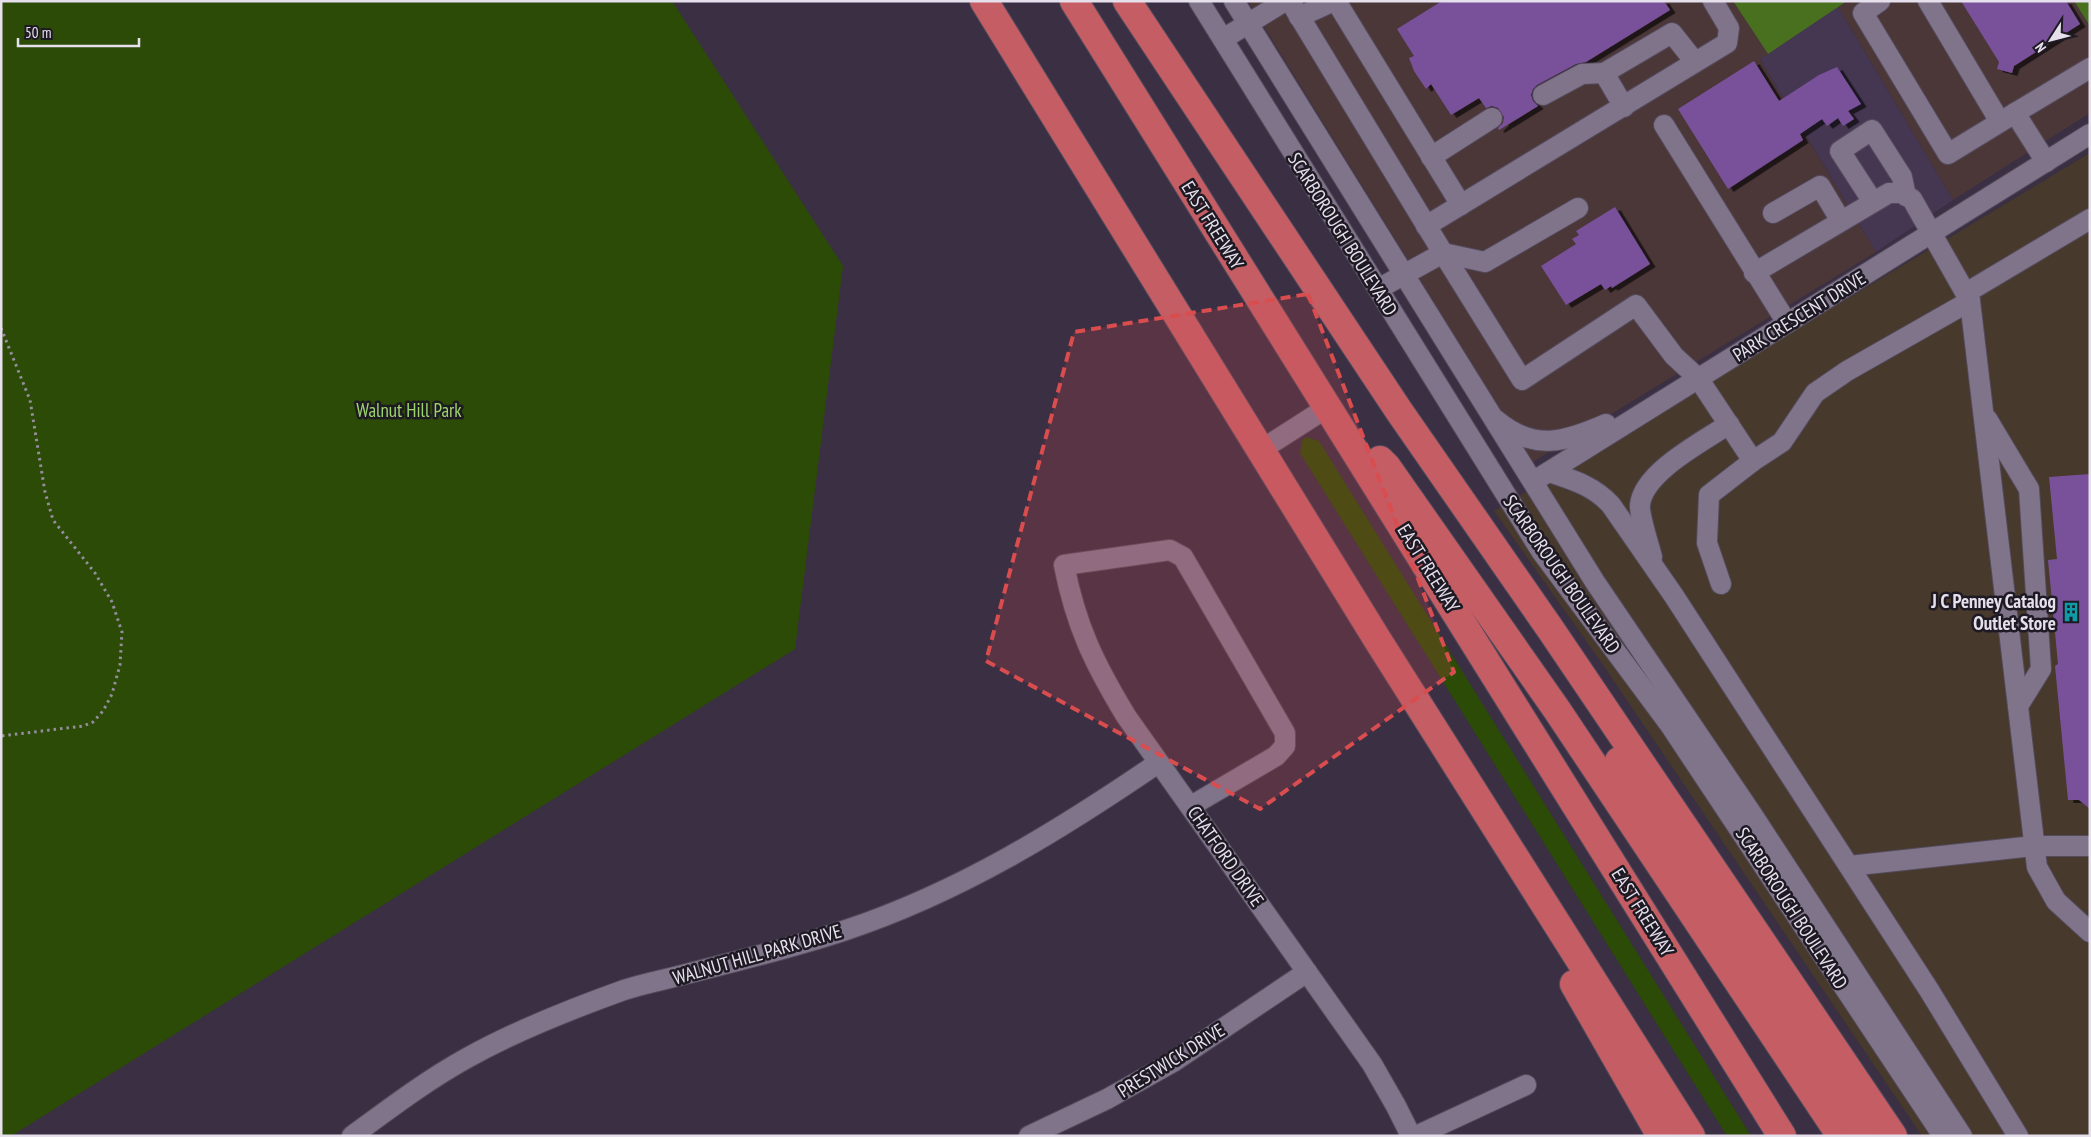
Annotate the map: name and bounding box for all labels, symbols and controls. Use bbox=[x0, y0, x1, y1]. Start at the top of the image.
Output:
scale bar bbox=[18, 15, 139, 47]
north arrow bbox=[2026, 15, 2076, 65]
text: 50 m bbox=[25, 23, 51, 42]
text: N bbox=[2031, 39, 2050, 56]
street label: SCARBOROUGH BOULEVARD bbox=[1283, 148, 1403, 320]
street label: EAST FREEWAY bbox=[1177, 177, 1250, 274]
street label: PARK CRESCENT DRIVE bbox=[1728, 266, 1870, 366]
park label: Walnut Hill Park bbox=[356, 398, 462, 422]
street label: SCARBOROUGH BOULEVARD bbox=[1498, 490, 1626, 658]
street label: EAST FREEWAY bbox=[1393, 520, 1466, 617]
place label: J C Penney Catalog Outlet Store bbox=[1930, 589, 2056, 635]
building icon: J C Penney Catalog Outlet Store bbox=[2060, 601, 2082, 623]
street label: CHATFORD DRIVE bbox=[1183, 801, 1269, 911]
street label: SCARBOROUGH BOULEVARD bbox=[1731, 823, 1853, 993]
street label: EAST FREEWAY bbox=[1607, 864, 1680, 961]
street label: WALNUT HILL PARK DRIVE bbox=[670, 918, 844, 990]
street label: PRESTWICK DRIVE bbox=[1113, 1018, 1229, 1102]

